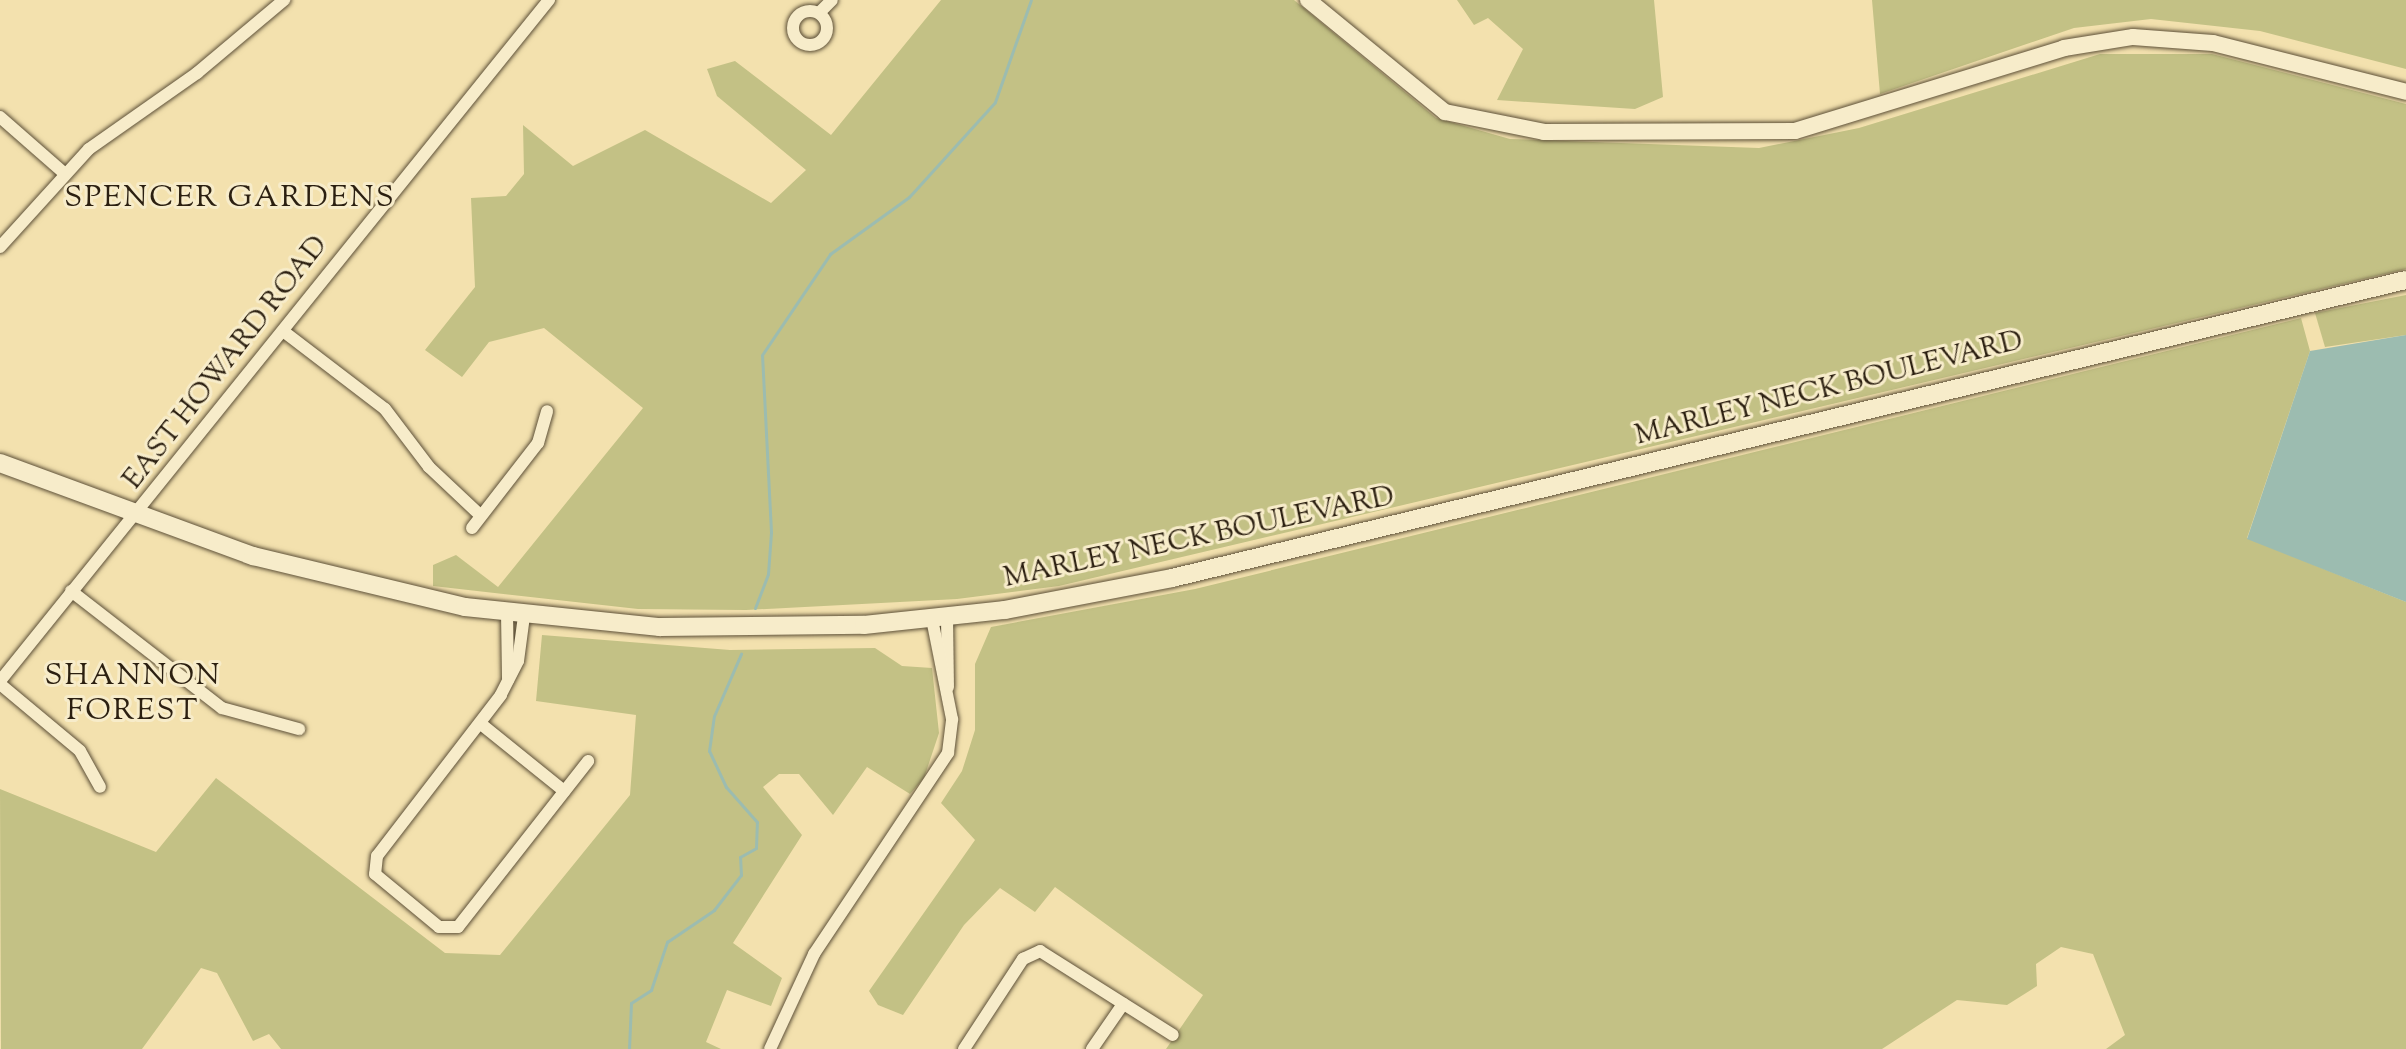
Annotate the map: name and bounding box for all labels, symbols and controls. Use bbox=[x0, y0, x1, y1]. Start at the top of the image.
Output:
district label: SPENCER GARDENS bbox=[64, 181, 396, 217]
street label: EAST HOWARD ROAD bbox=[117, 230, 335, 496]
street label: MARLEY NECK BOULEVARD bbox=[1632, 325, 2026, 453]
street label: MARLEY NECK BOULEVARD bbox=[1001, 480, 1397, 596]
district label: SHANNON FOREST bbox=[45, 659, 221, 730]

